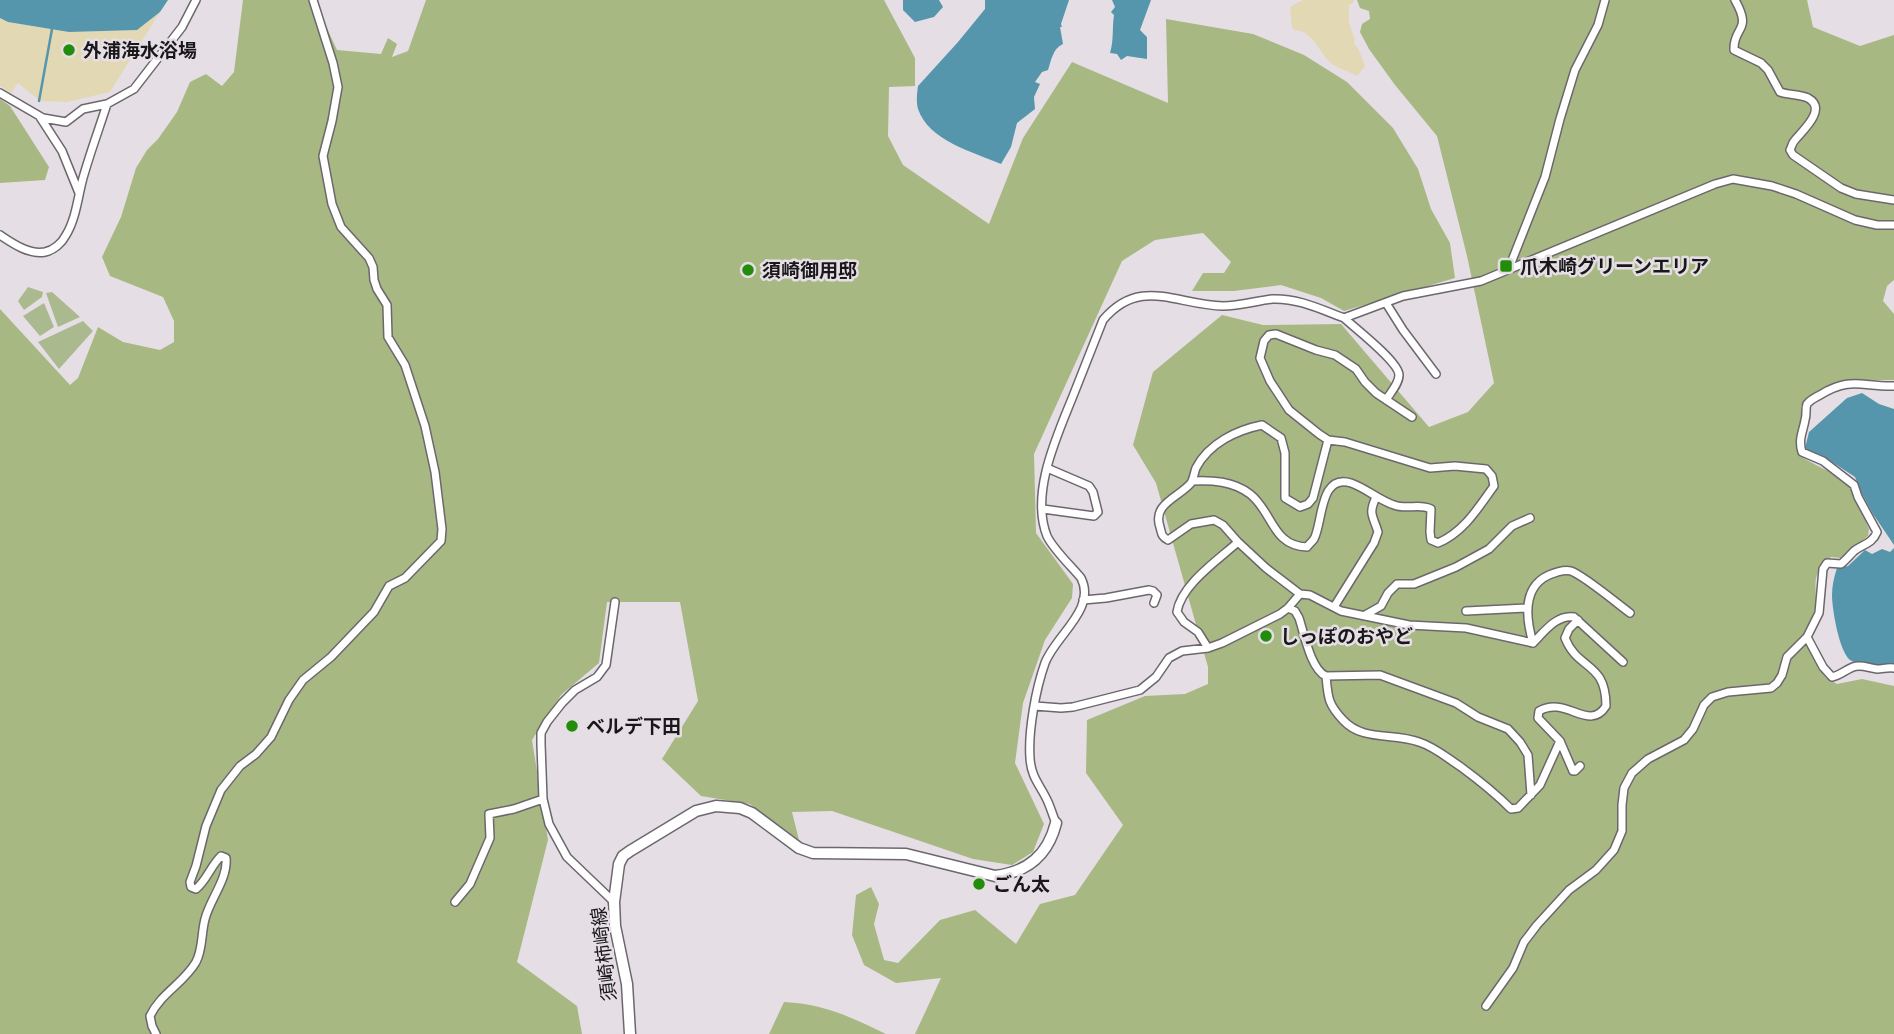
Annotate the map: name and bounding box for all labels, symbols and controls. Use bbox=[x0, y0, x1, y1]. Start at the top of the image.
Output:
place label: 外浦海水浴場 bbox=[83, 39, 197, 62]
marker: 外浦海水浴場 bbox=[61, 42, 77, 58]
place label: 爪木崎グリーンエリア bbox=[1520, 255, 1709, 278]
marker: 爪木崎グリーンエリア bbox=[1498, 258, 1514, 274]
place label: 須崎御用邸 bbox=[762, 259, 857, 282]
marker: 須崎御用邸 bbox=[740, 262, 756, 278]
place label: しっぽのおやど bbox=[1280, 625, 1413, 648]
marker: しっぽのおやど bbox=[1258, 628, 1274, 644]
place label: ベルデ下田 bbox=[586, 715, 681, 738]
marker: ベルデ下田 bbox=[564, 718, 580, 734]
place label: ごん太 bbox=[993, 873, 1050, 896]
marker: ごん太 bbox=[971, 876, 987, 892]
street label: 須崎柿崎線 bbox=[587, 905, 621, 1003]

